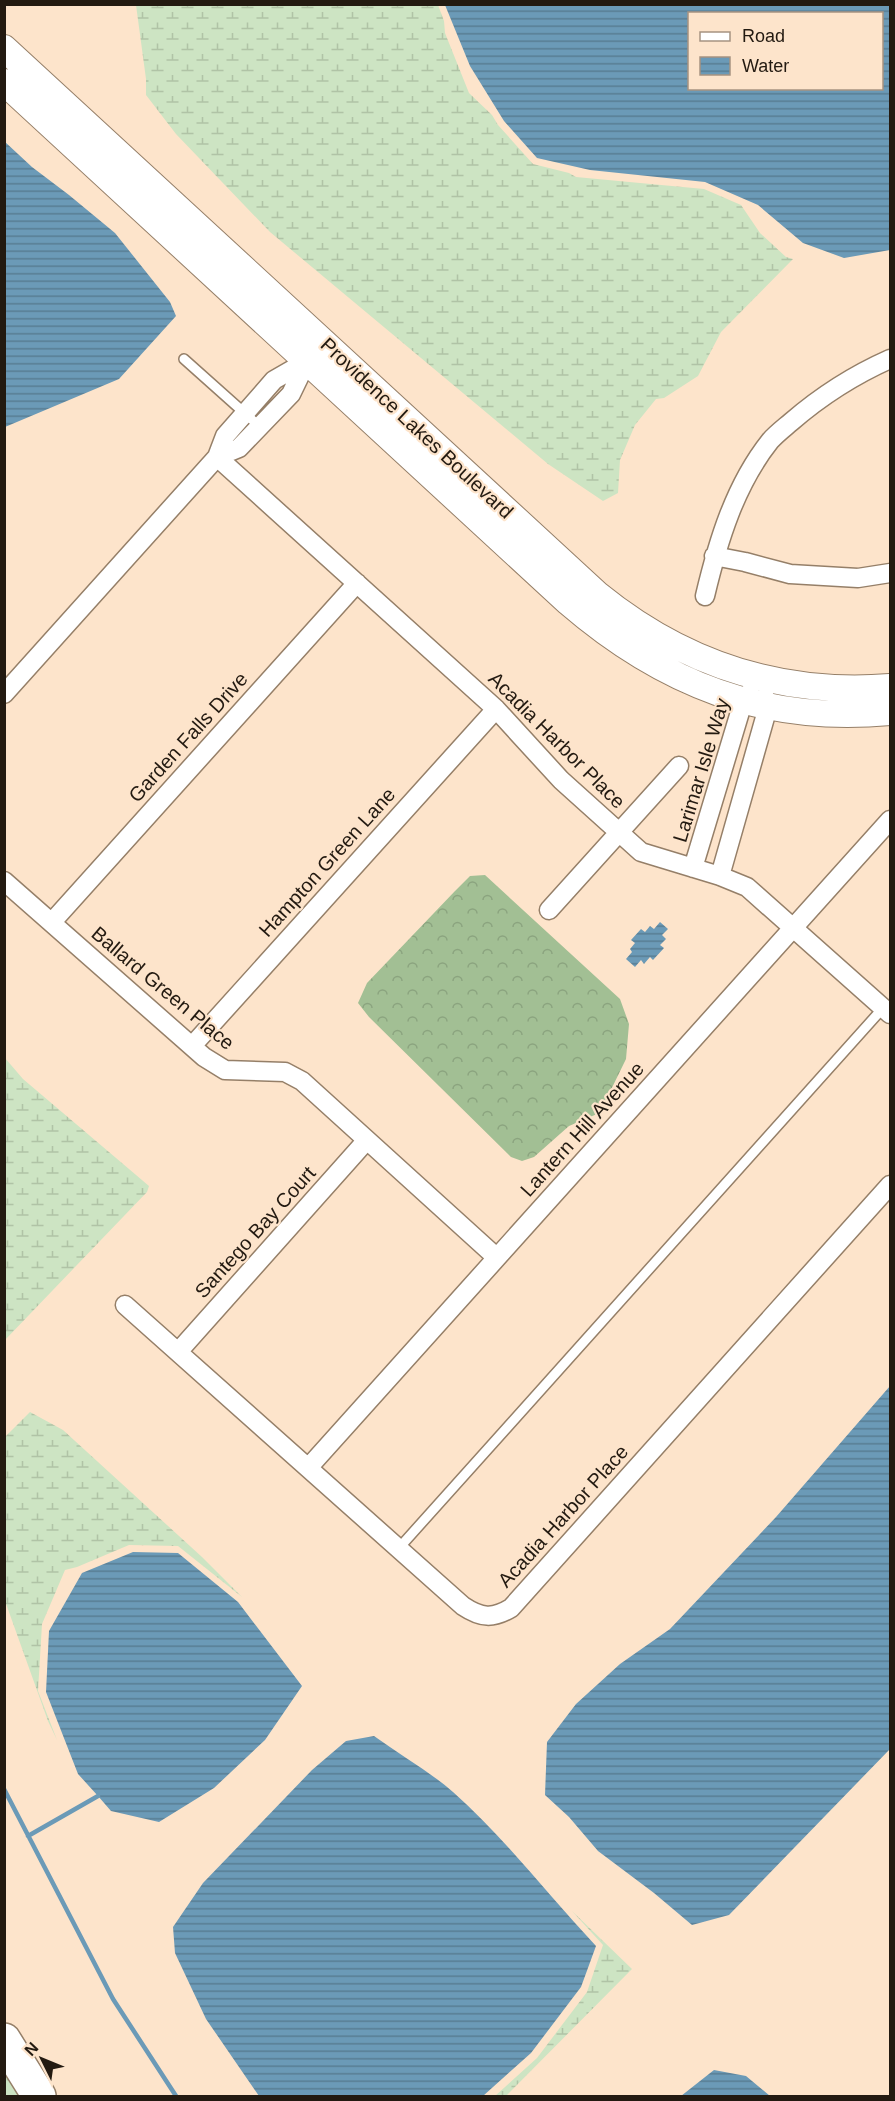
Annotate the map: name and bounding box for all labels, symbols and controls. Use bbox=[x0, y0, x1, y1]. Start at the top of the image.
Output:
legend bbox=[688, 12, 883, 90]
text: Road bbox=[742, 26, 785, 46]
text: Water bbox=[742, 56, 789, 76]
street label: Providence Lakes Boulevard bbox=[316, 333, 518, 523]
street label: Acadia Harbor Place bbox=[484, 667, 630, 813]
street label: Garden Falls Drive bbox=[124, 668, 252, 806]
street label: Larimar Isle Way bbox=[669, 695, 733, 845]
street label: Hampton Green Lane bbox=[254, 783, 400, 941]
street label: Ballard Green Place bbox=[87, 922, 239, 1054]
street label: Lantern Hill Avenue bbox=[516, 1057, 648, 1201]
street label: Santego Bay Court bbox=[190, 1162, 320, 1302]
street label: Acadia Harbor Place bbox=[493, 1440, 633, 1592]
north arrow bbox=[12, 2029, 72, 2089]
text: N bbox=[21, 2039, 42, 2059]

